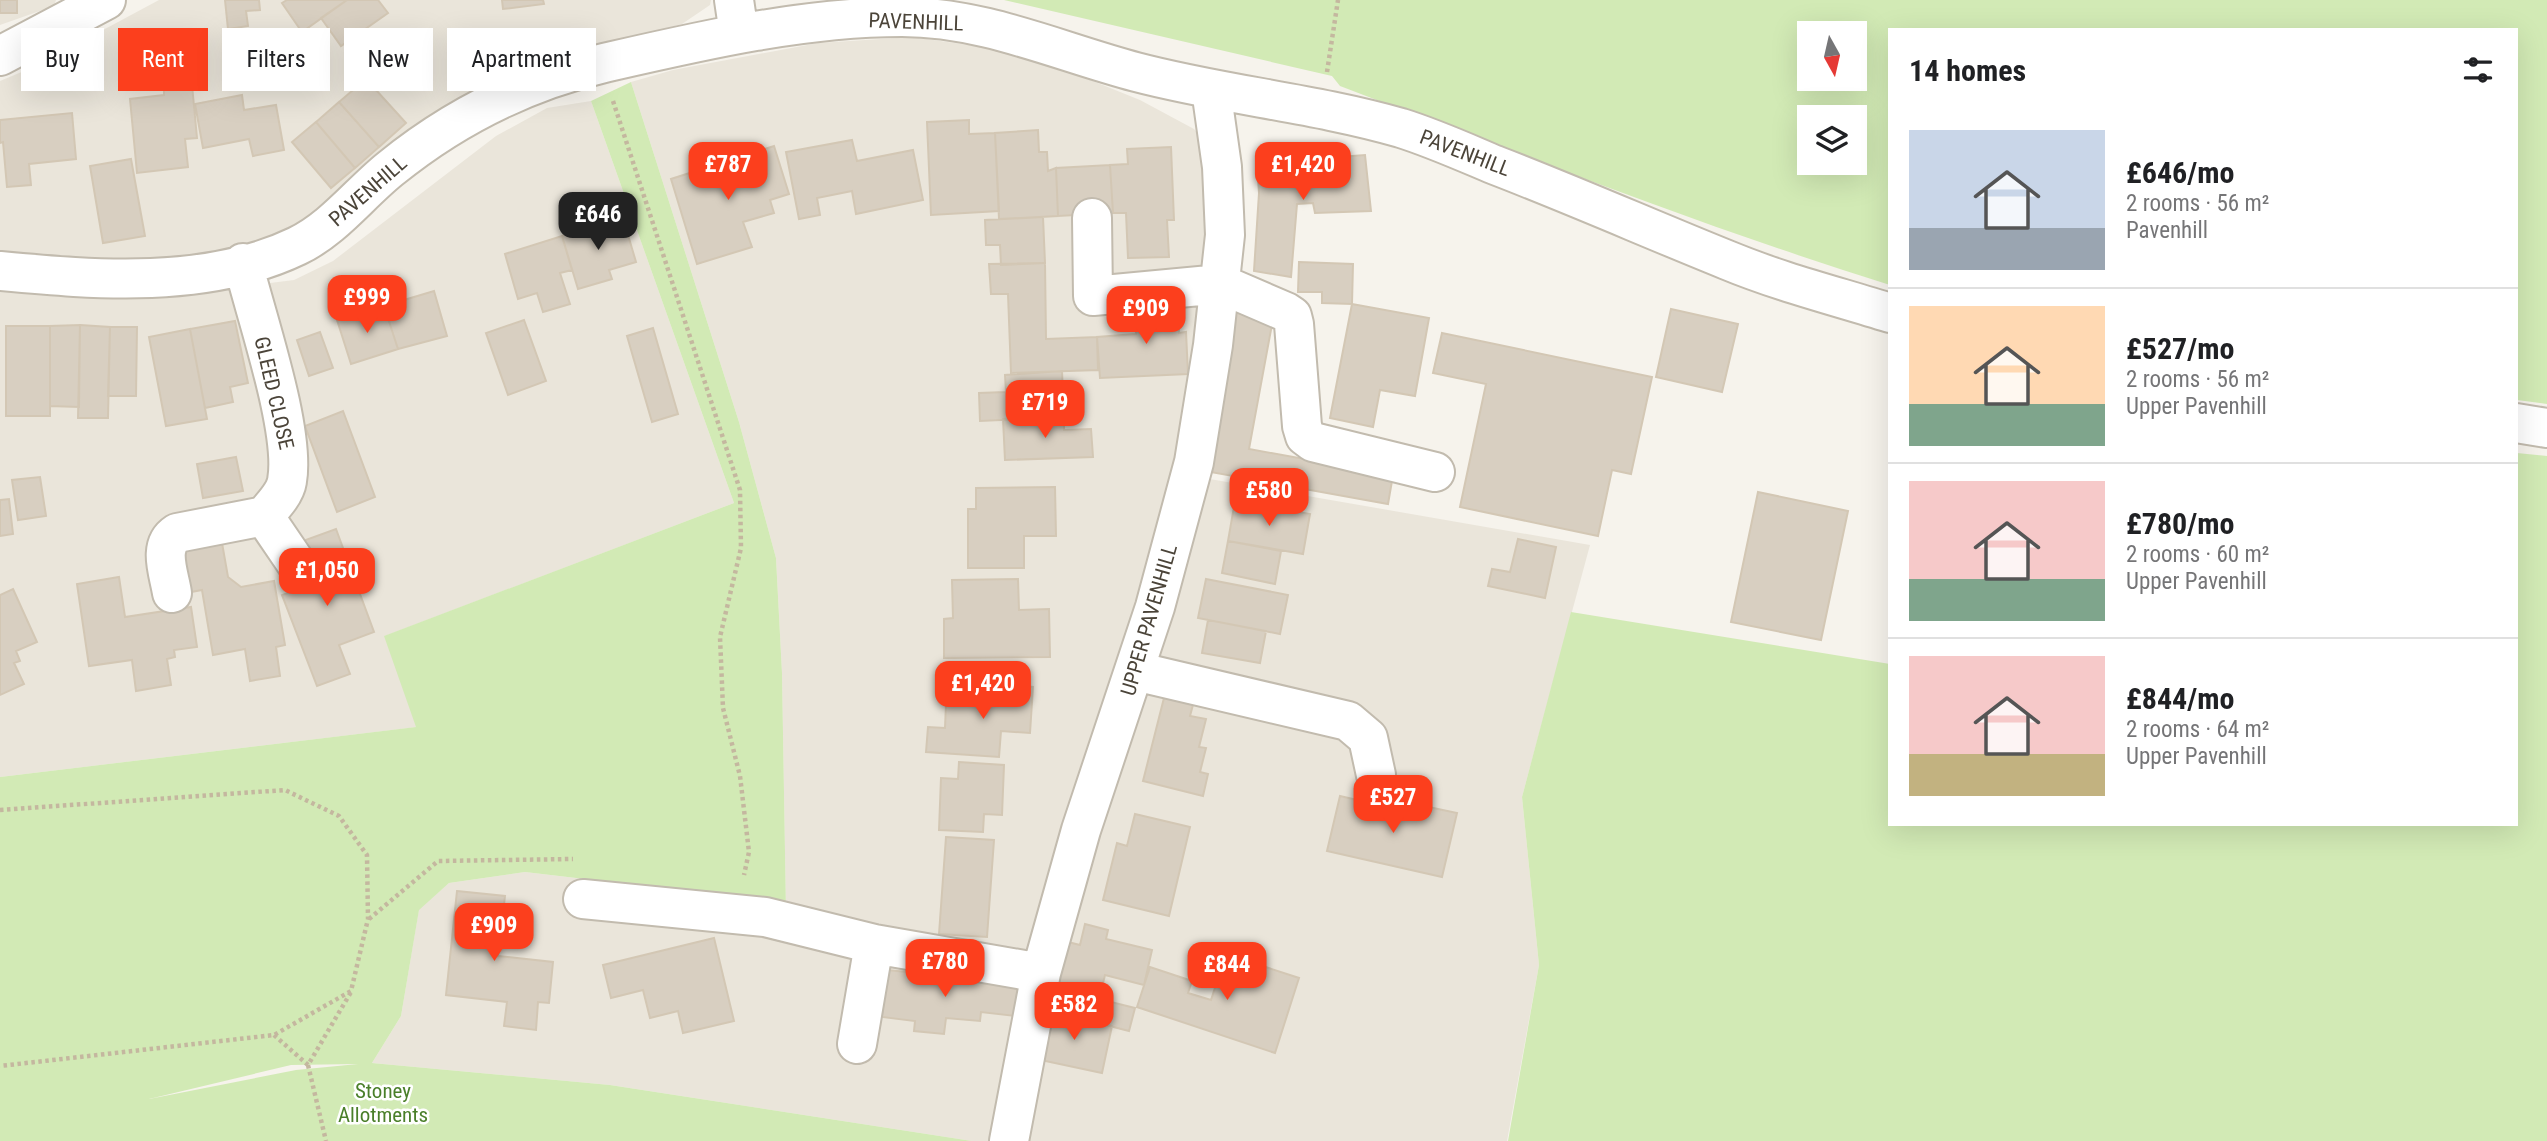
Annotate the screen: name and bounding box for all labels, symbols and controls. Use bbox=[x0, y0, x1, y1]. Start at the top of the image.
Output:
street label: PAVENHILL bbox=[868, 8, 964, 36]
north arrow bbox=[1797, 21, 1867, 91]
map controls bbox=[1797, 21, 1867, 175]
chip: Buy bbox=[21, 28, 104, 91]
chip: Rent bbox=[118, 28, 208, 91]
chip: Filters bbox=[222, 28, 330, 91]
chip: New bbox=[344, 28, 433, 91]
chip: Apartment bbox=[447, 28, 596, 91]
icon: filters bbox=[2459, 51, 2497, 89]
text: 14 homes bbox=[1909, 53, 2026, 88]
button: layers bbox=[1797, 105, 1867, 175]
street label: PAVENHILL bbox=[1416, 125, 1514, 181]
pin: £787 bbox=[687, 142, 769, 202]
pin: £1,420 bbox=[1246, 142, 1360, 202]
street label: PAVENHILL bbox=[324, 151, 412, 231]
text: £787 bbox=[705, 151, 751, 178]
text: £1,420 bbox=[1271, 151, 1335, 178]
text: £646/mo bbox=[2126, 155, 2234, 190]
icon: home bbox=[1965, 158, 2049, 242]
text: 2 rooms · 56 m² bbox=[2126, 190, 2269, 217]
pin: £646 bbox=[557, 192, 639, 252]
text: £646 bbox=[575, 201, 621, 228]
text: Pavenhill bbox=[2126, 217, 2208, 244]
pin: £999 bbox=[326, 276, 408, 335]
text: £999 bbox=[344, 284, 390, 311]
pin: £909 bbox=[1105, 286, 1187, 346]
text: £909 bbox=[1123, 295, 1169, 322]
text: £527/mo bbox=[2126, 331, 2234, 366]
street label: GLEED CLOSE bbox=[249, 334, 299, 452]
icon: home bbox=[1965, 334, 2049, 418]
text: 2 rooms · 56 m² bbox=[2126, 366, 2269, 393]
pin: £719 bbox=[1004, 380, 1086, 440]
text: £719 bbox=[1022, 389, 1068, 416]
text: Upper Pavenhill bbox=[2126, 393, 2267, 420]
pin: £580 bbox=[1228, 468, 1310, 528]
text: £580 bbox=[1246, 477, 1292, 504]
text: £780/mo bbox=[2126, 506, 2234, 541]
icon: home bbox=[1965, 509, 2049, 593]
text: 2 rooms · 60 m² bbox=[2126, 541, 2269, 568]
street label: UPPER PAVENHILL bbox=[1116, 542, 1182, 698]
pin: £1,050 bbox=[270, 548, 384, 608]
text: £1,050 bbox=[295, 557, 359, 584]
text: Upper Pavenhill bbox=[2126, 568, 2267, 595]
pin: £1,420 bbox=[926, 662, 1040, 721]
text: £1,420 bbox=[951, 670, 1015, 697]
text: £844/mo bbox=[2126, 681, 2234, 716]
icon: home bbox=[1965, 684, 2049, 768]
text: 2 rooms · 64 m² bbox=[2126, 716, 2269, 743]
text: Upper Pavenhill bbox=[2126, 743, 2267, 770]
pin: £527 bbox=[1352, 776, 1434, 835]
text: £527 bbox=[1370, 784, 1416, 811]
pin: £909 bbox=[453, 904, 535, 963]
text: £909 bbox=[471, 912, 517, 939]
pin: £780 bbox=[904, 940, 986, 999]
pin: £844 bbox=[1186, 942, 1268, 1002]
text: £780 bbox=[922, 948, 968, 975]
text: £844 bbox=[1204, 951, 1250, 978]
pin: £582 bbox=[1033, 982, 1115, 1042]
text: £582 bbox=[1051, 991, 1097, 1018]
park label: Stoney Allotments bbox=[338, 1079, 428, 1127]

